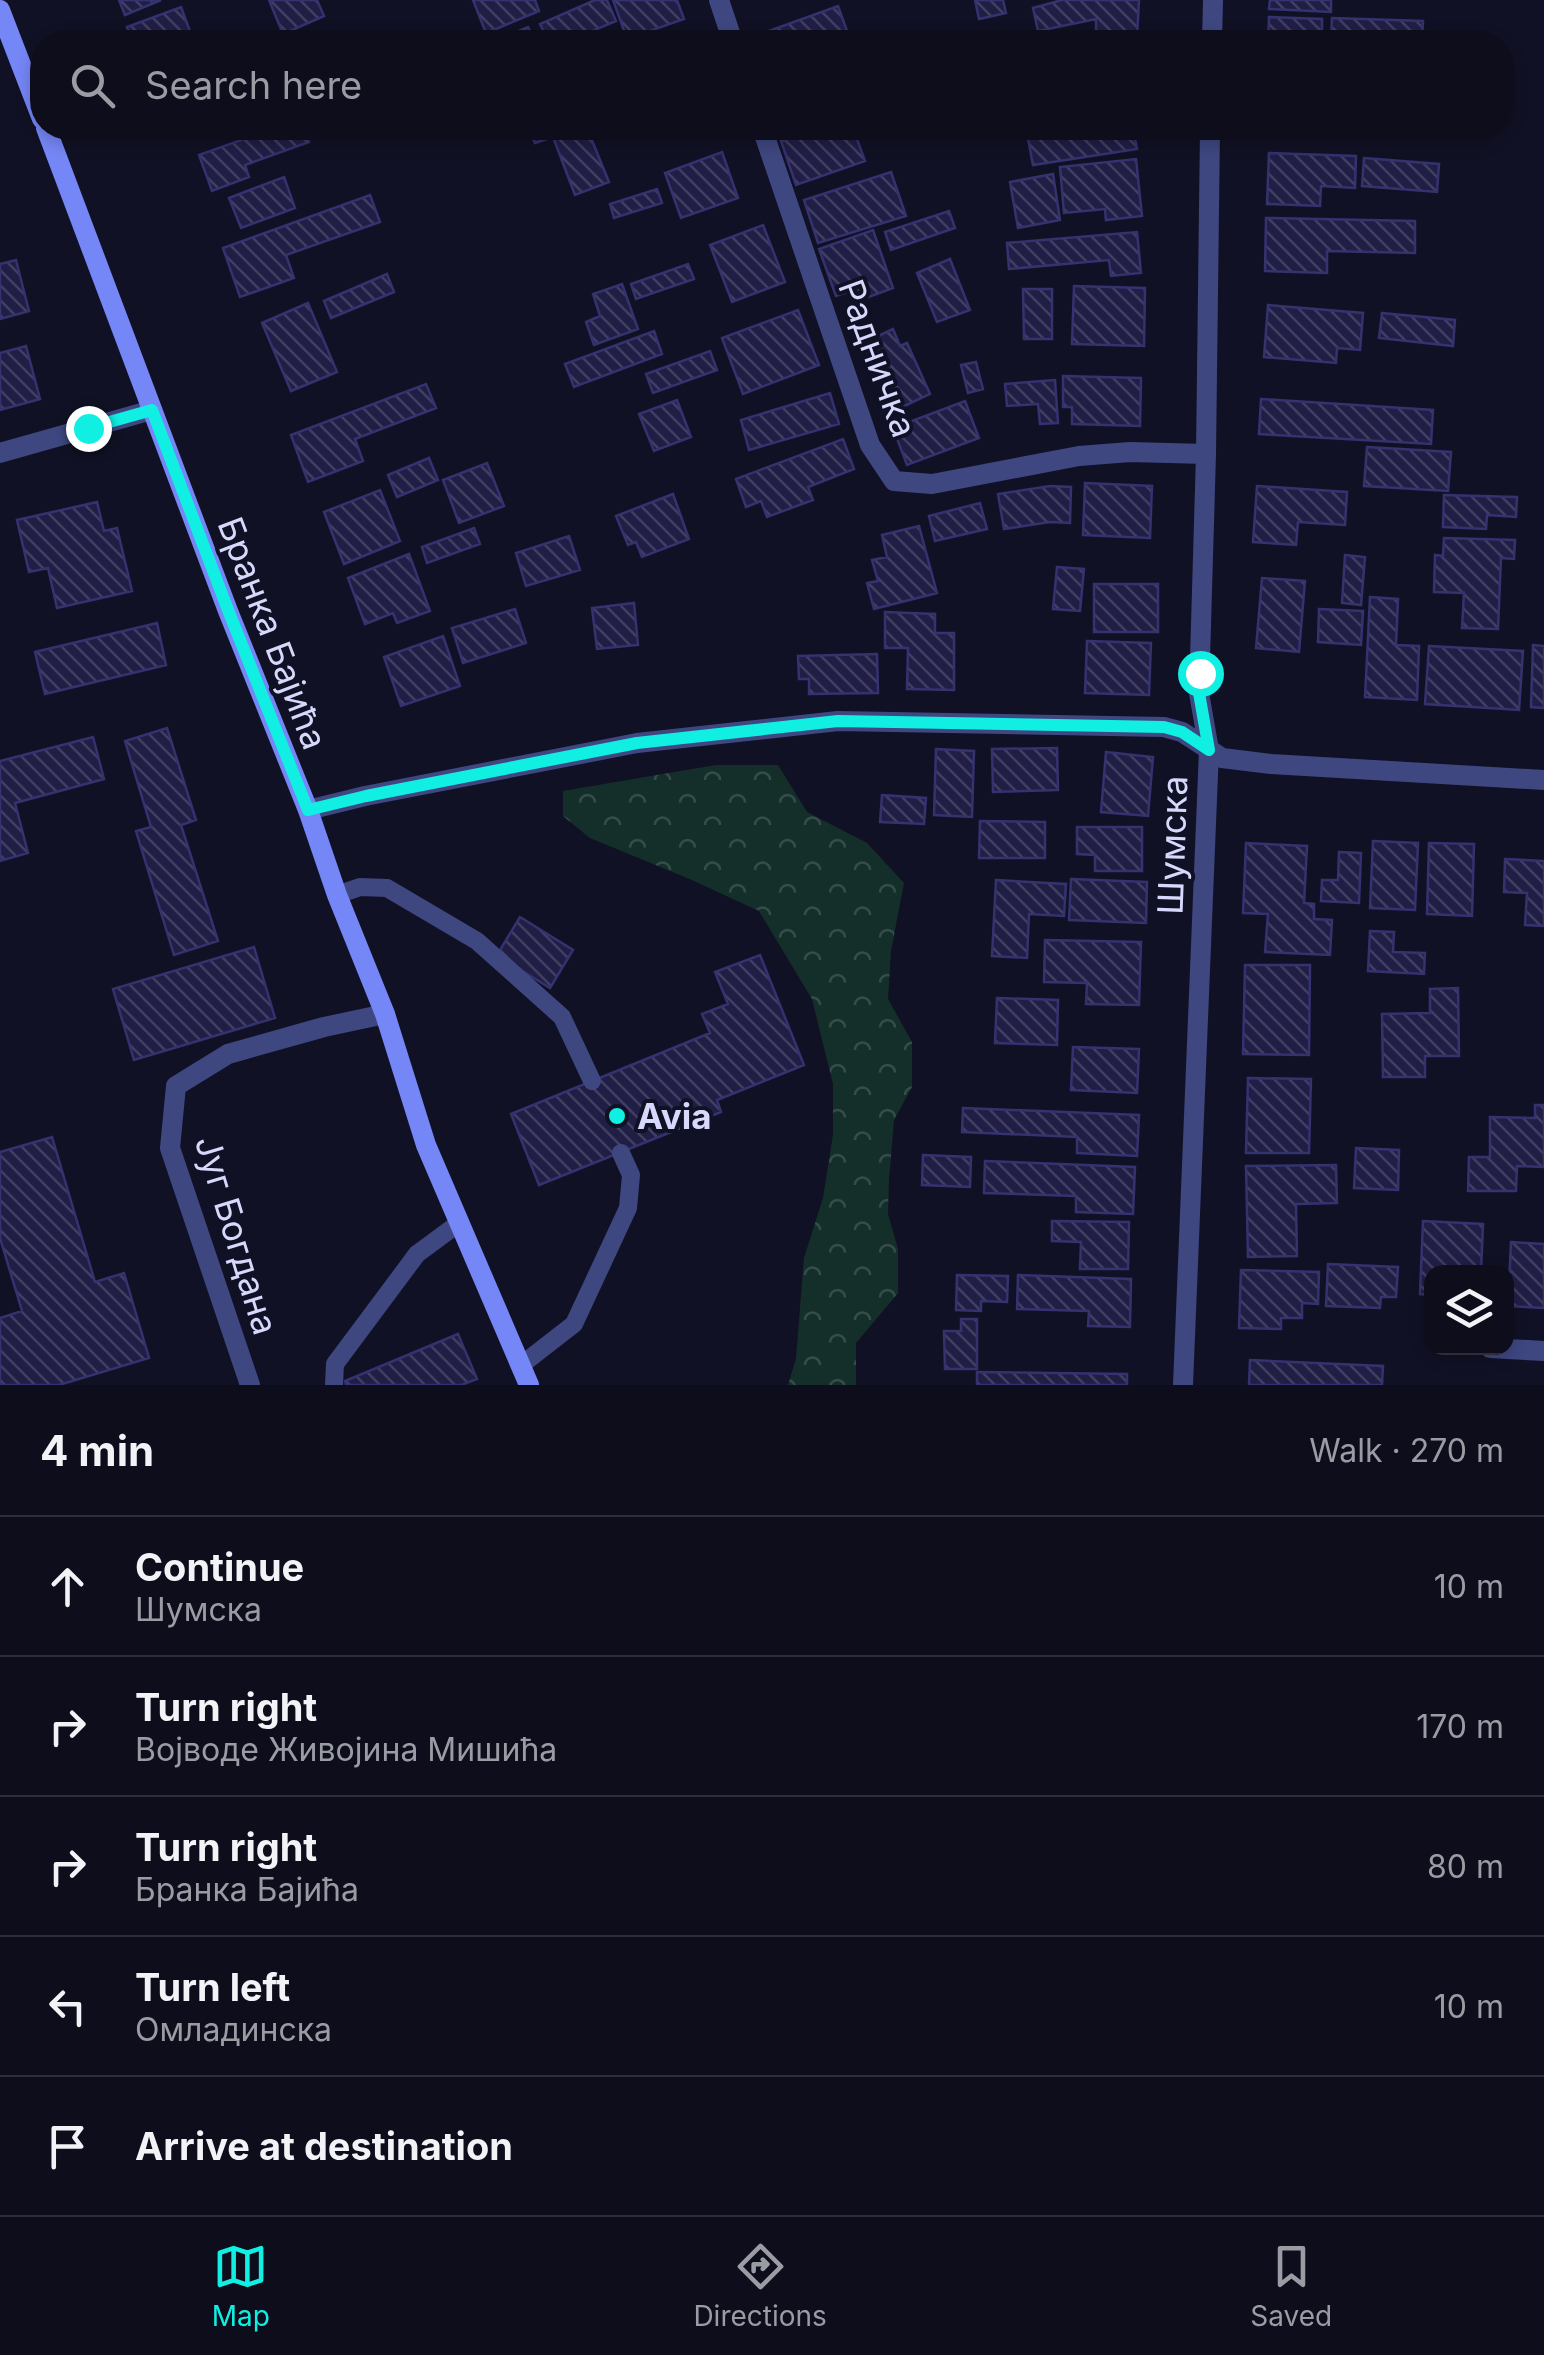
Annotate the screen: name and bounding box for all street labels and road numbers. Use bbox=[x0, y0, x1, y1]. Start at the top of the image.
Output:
street label: Радничка bbox=[830, 274, 926, 442]
street label: Бранка Бајића bbox=[209, 511, 337, 755]
street label: Шумска bbox=[1149, 775, 1195, 915]
street label: Југ Богдана bbox=[187, 1131, 287, 1339]

